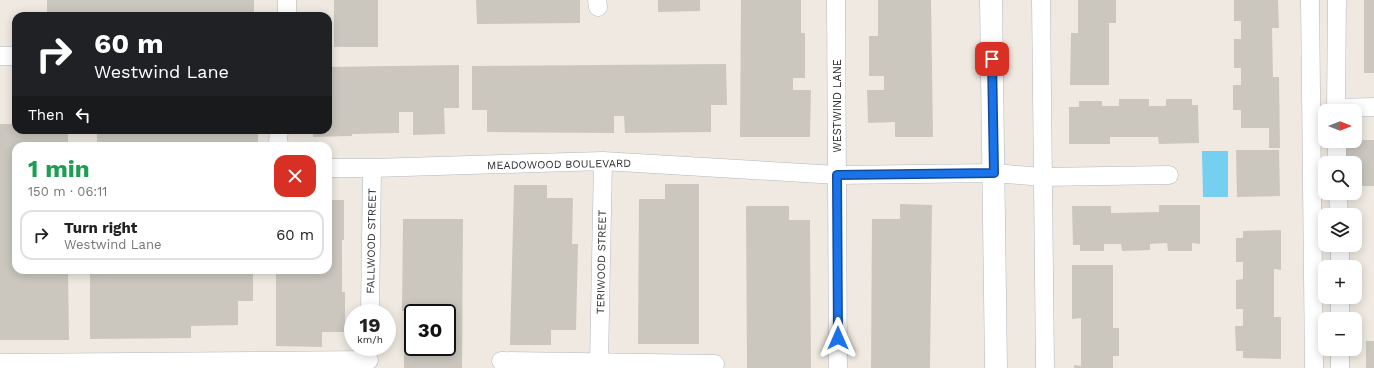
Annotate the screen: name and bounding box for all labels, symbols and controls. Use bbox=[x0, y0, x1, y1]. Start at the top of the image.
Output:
text: 60 m bbox=[94, 27, 164, 60]
icon: right bbox=[28, 28, 80, 80]
pin bbox=[975, 42, 1009, 76]
icon: arrive bbox=[981, 48, 1003, 70]
street label: WESTWIND LANE bbox=[831, 59, 844, 153]
text: Westwind Lane bbox=[94, 61, 229, 82]
icon: left bbox=[72, 104, 94, 126]
north arrow bbox=[1318, 104, 1362, 148]
map controls bbox=[1318, 104, 1362, 356]
text: Then bbox=[28, 106, 64, 124]
text: 1 min bbox=[28, 155, 90, 183]
button: close bbox=[274, 155, 316, 197]
button: search bbox=[1318, 156, 1362, 200]
street label: MEADOWOOD BOULEVARD bbox=[487, 157, 631, 172]
text: 150 m · 06:11 bbox=[28, 184, 107, 199]
street label: FALLWOOD STREET bbox=[364, 188, 379, 294]
button: layers bbox=[1318, 208, 1362, 252]
street label: TERIWOOD STREET bbox=[594, 209, 609, 314]
text: Turn right bbox=[64, 219, 137, 237]
icon: right bbox=[30, 224, 52, 246]
text: 60 m bbox=[276, 226, 314, 244]
text: Westwind Lane bbox=[64, 237, 162, 252]
button: + bbox=[1318, 260, 1362, 304]
speed limit sign: 30 bbox=[404, 304, 456, 356]
button: − bbox=[1318, 312, 1362, 356]
text: 19 bbox=[360, 313, 380, 337]
position arrow bbox=[817, 317, 859, 359]
text: km/h bbox=[357, 334, 383, 345]

